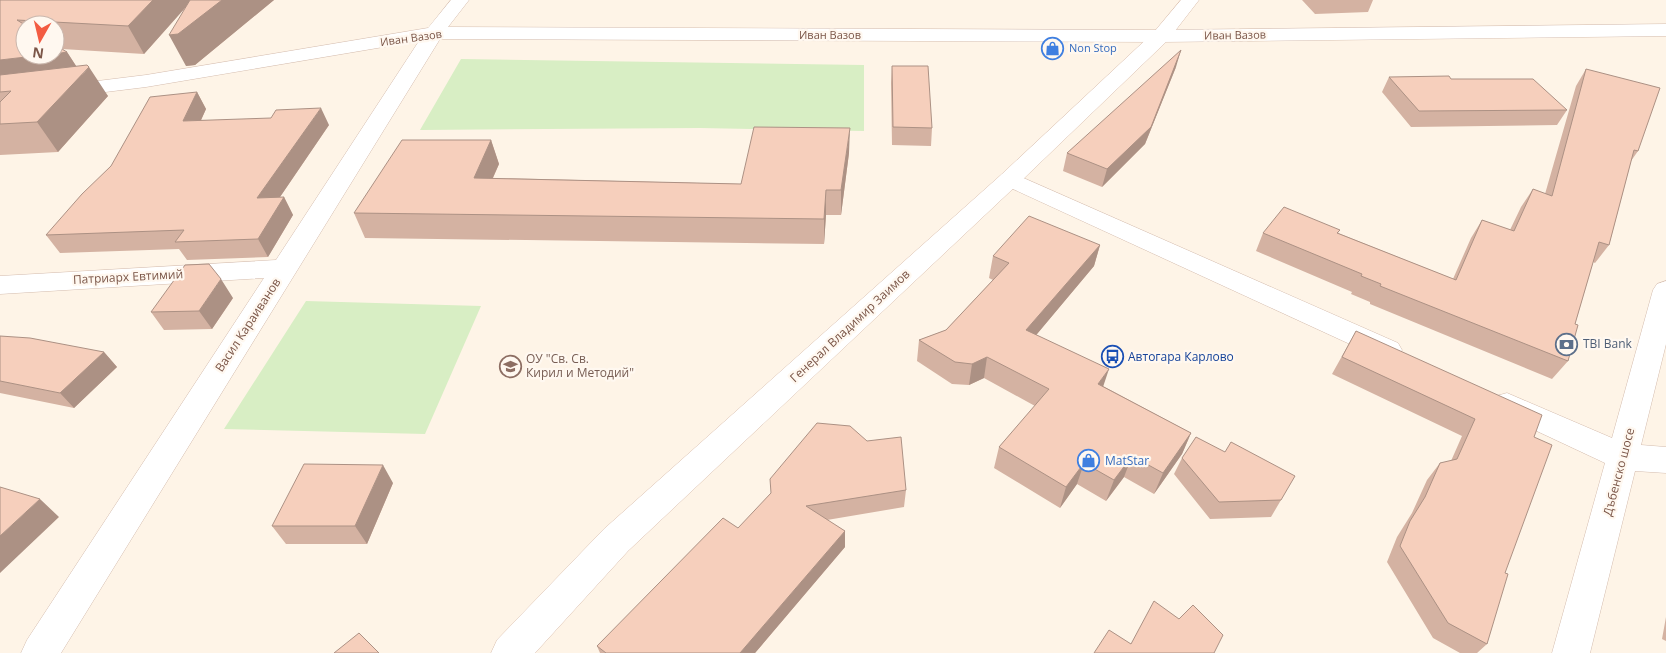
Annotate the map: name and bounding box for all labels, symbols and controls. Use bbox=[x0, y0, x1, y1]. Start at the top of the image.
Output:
north arrow bbox=[15, 15, 65, 65]
street label: Иван Вазов bbox=[379, 26, 443, 49]
street label: Иван Вазов bbox=[1204, 26, 1266, 43]
street label: Иван Вазов bbox=[799, 27, 861, 42]
shop icon: Non Stop bbox=[1041, 36, 1065, 60]
place label: Non Stop bbox=[1069, 40, 1117, 55]
text: N bbox=[31, 43, 45, 64]
street label: Патриарх Евтимий bbox=[72, 265, 184, 288]
street label: Генерал Владимир Заимов bbox=[786, 265, 913, 386]
street label: Васил Караиванов bbox=[211, 274, 284, 375]
bank icon: TBI Bank bbox=[1555, 332, 1579, 356]
place label: TBI Bank bbox=[1583, 335, 1633, 352]
bus stop icon: Автогара Карлово bbox=[1100, 345, 1124, 369]
place label: Автогара Карлово bbox=[1128, 348, 1234, 365]
place label: ОУ "Св. Св. Кирил и Методий" bbox=[526, 350, 634, 381]
school or university icon: ОУ "Св. Св. Кирил и Методий" bbox=[498, 354, 522, 378]
street label: Дъбенско шосе bbox=[1599, 426, 1639, 518]
shop icon: MatStar bbox=[1077, 449, 1101, 473]
place label: MatStar bbox=[1105, 452, 1149, 469]

